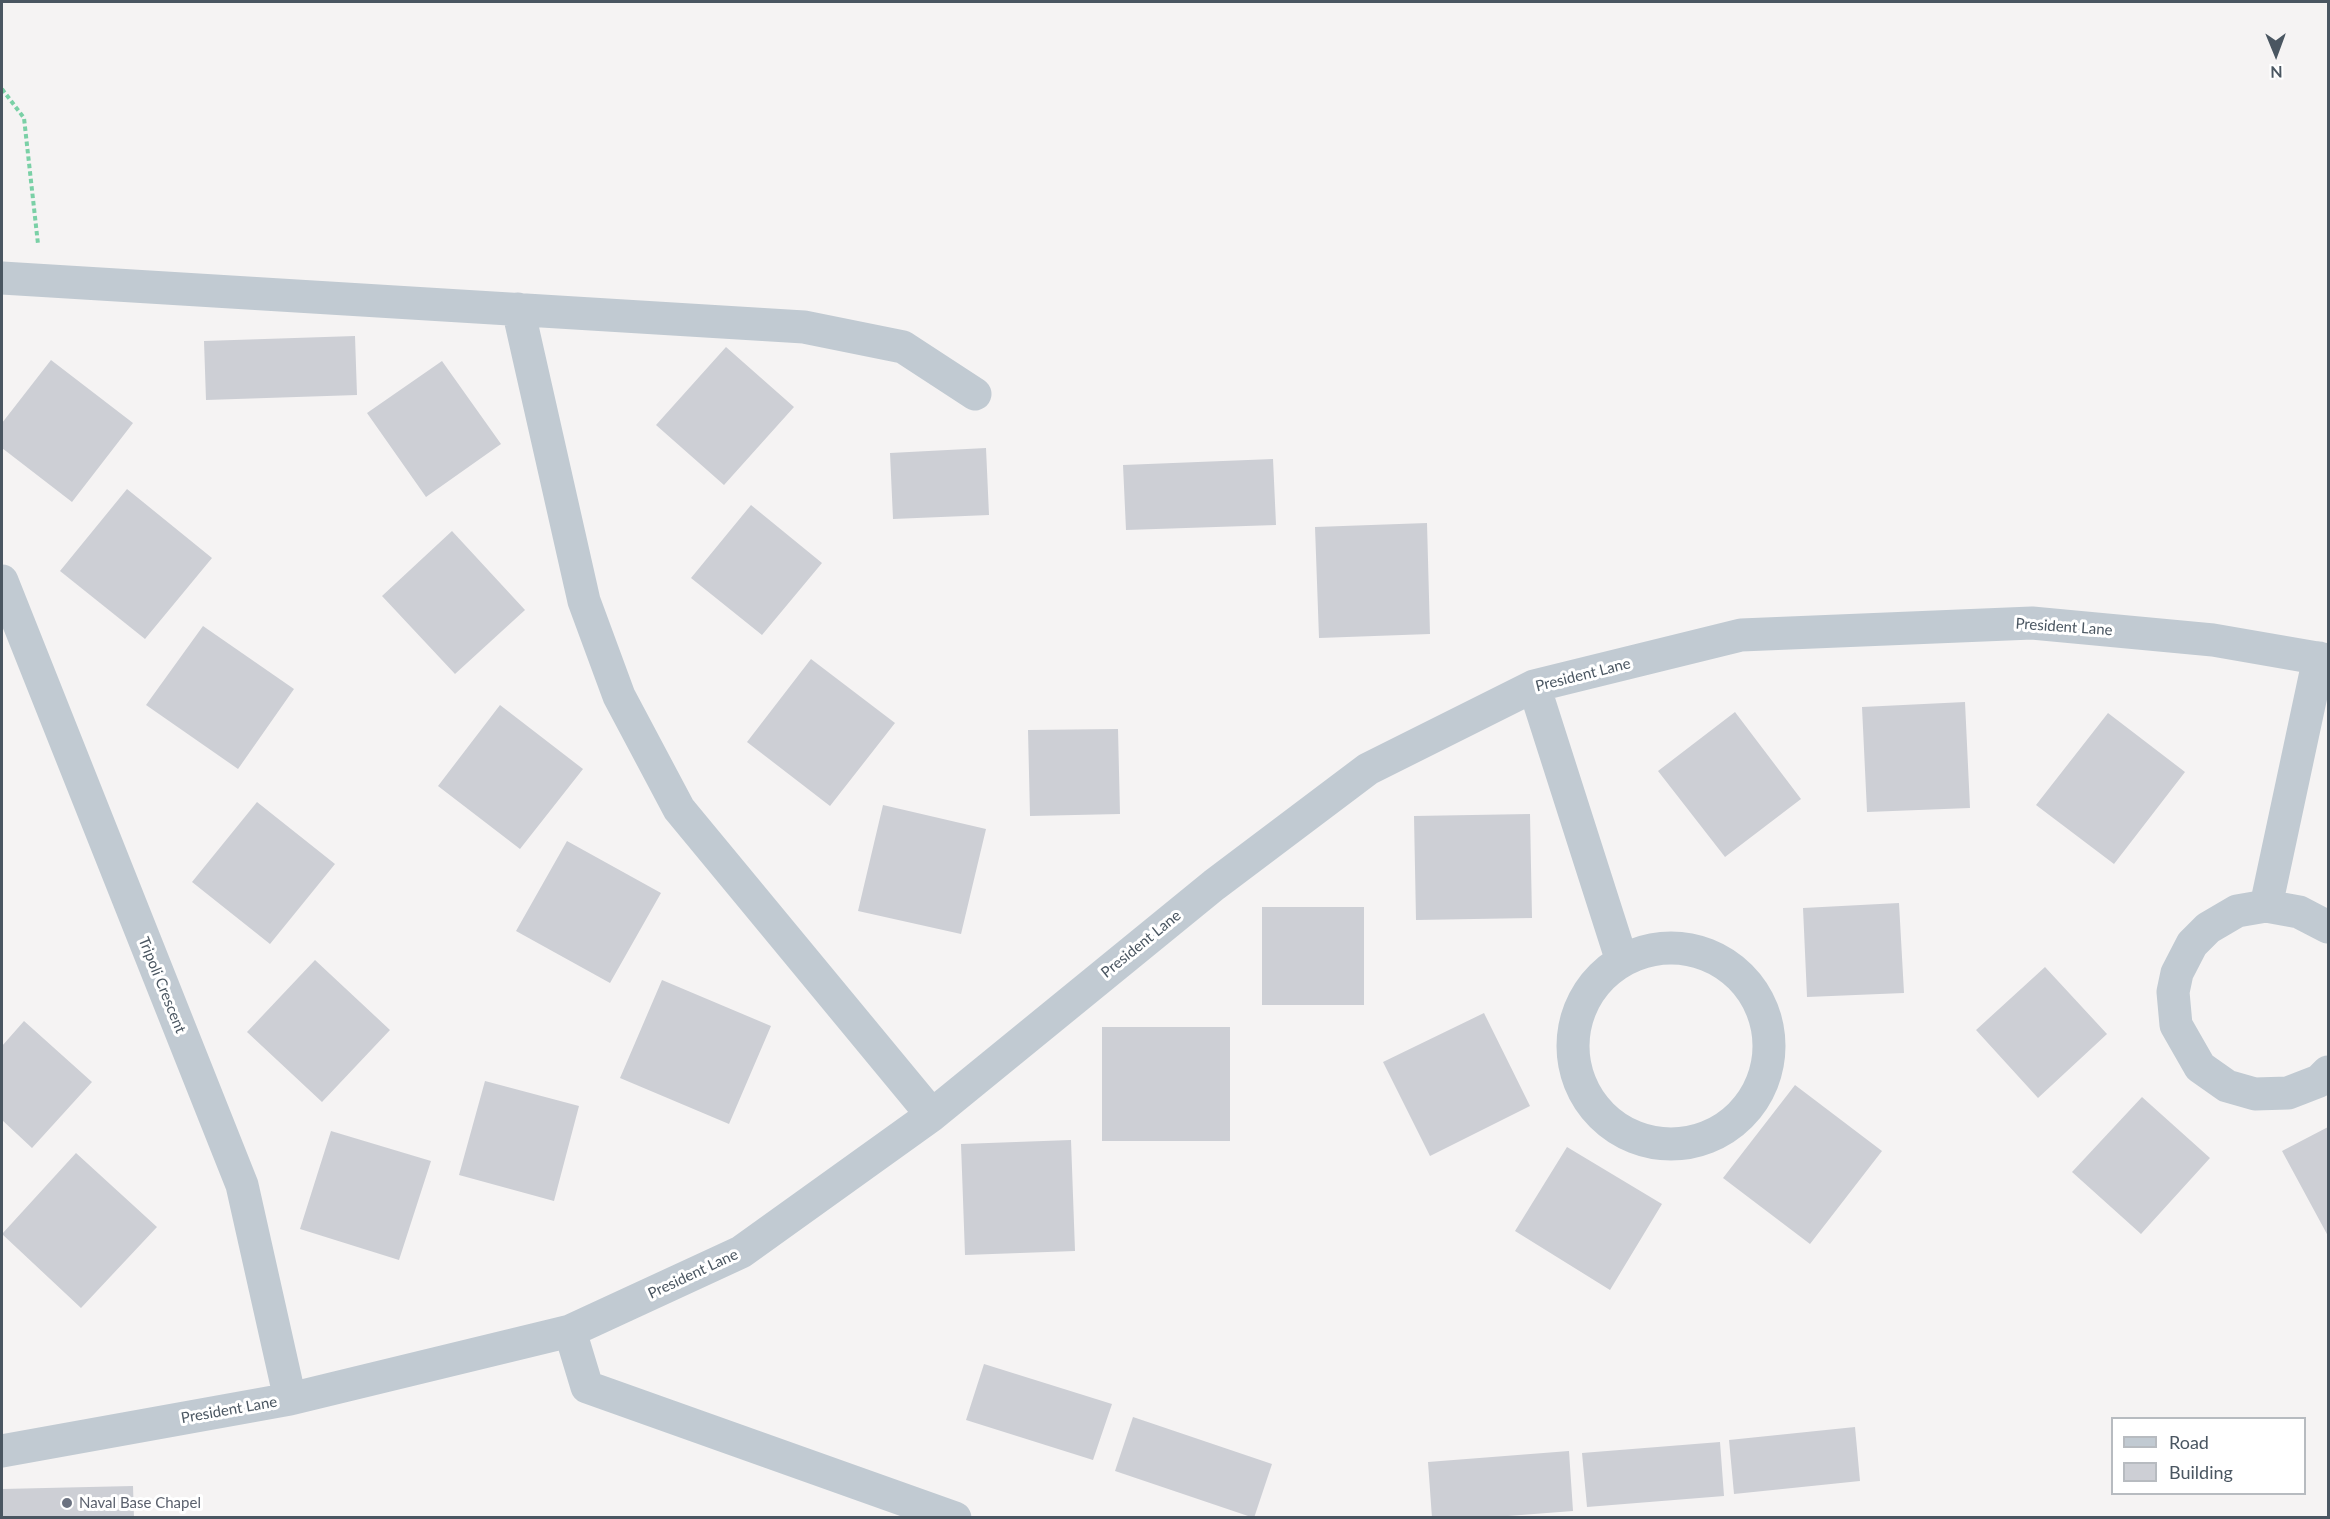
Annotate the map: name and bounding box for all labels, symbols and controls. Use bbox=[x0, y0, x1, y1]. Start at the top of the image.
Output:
north arrow bbox=[2246, 24, 2306, 84]
text: N bbox=[2270, 63, 2283, 82]
street label: President Lane bbox=[2015, 615, 2113, 639]
street label: President Lane bbox=[1534, 654, 1632, 696]
street label: President Lane bbox=[1098, 906, 1184, 982]
street label: Tripoli Crescent bbox=[134, 934, 190, 1036]
street label: President Lane bbox=[645, 1245, 741, 1303]
street label: President Lane bbox=[180, 1393, 278, 1427]
legend bbox=[2111, 1417, 2306, 1495]
text: Road bbox=[2169, 1431, 2209, 1453]
text: Building bbox=[2169, 1461, 2233, 1483]
place label: Naval Base Chapel bbox=[79, 1494, 201, 1512]
marker: Naval Base Chapel bbox=[60, 1496, 74, 1510]

